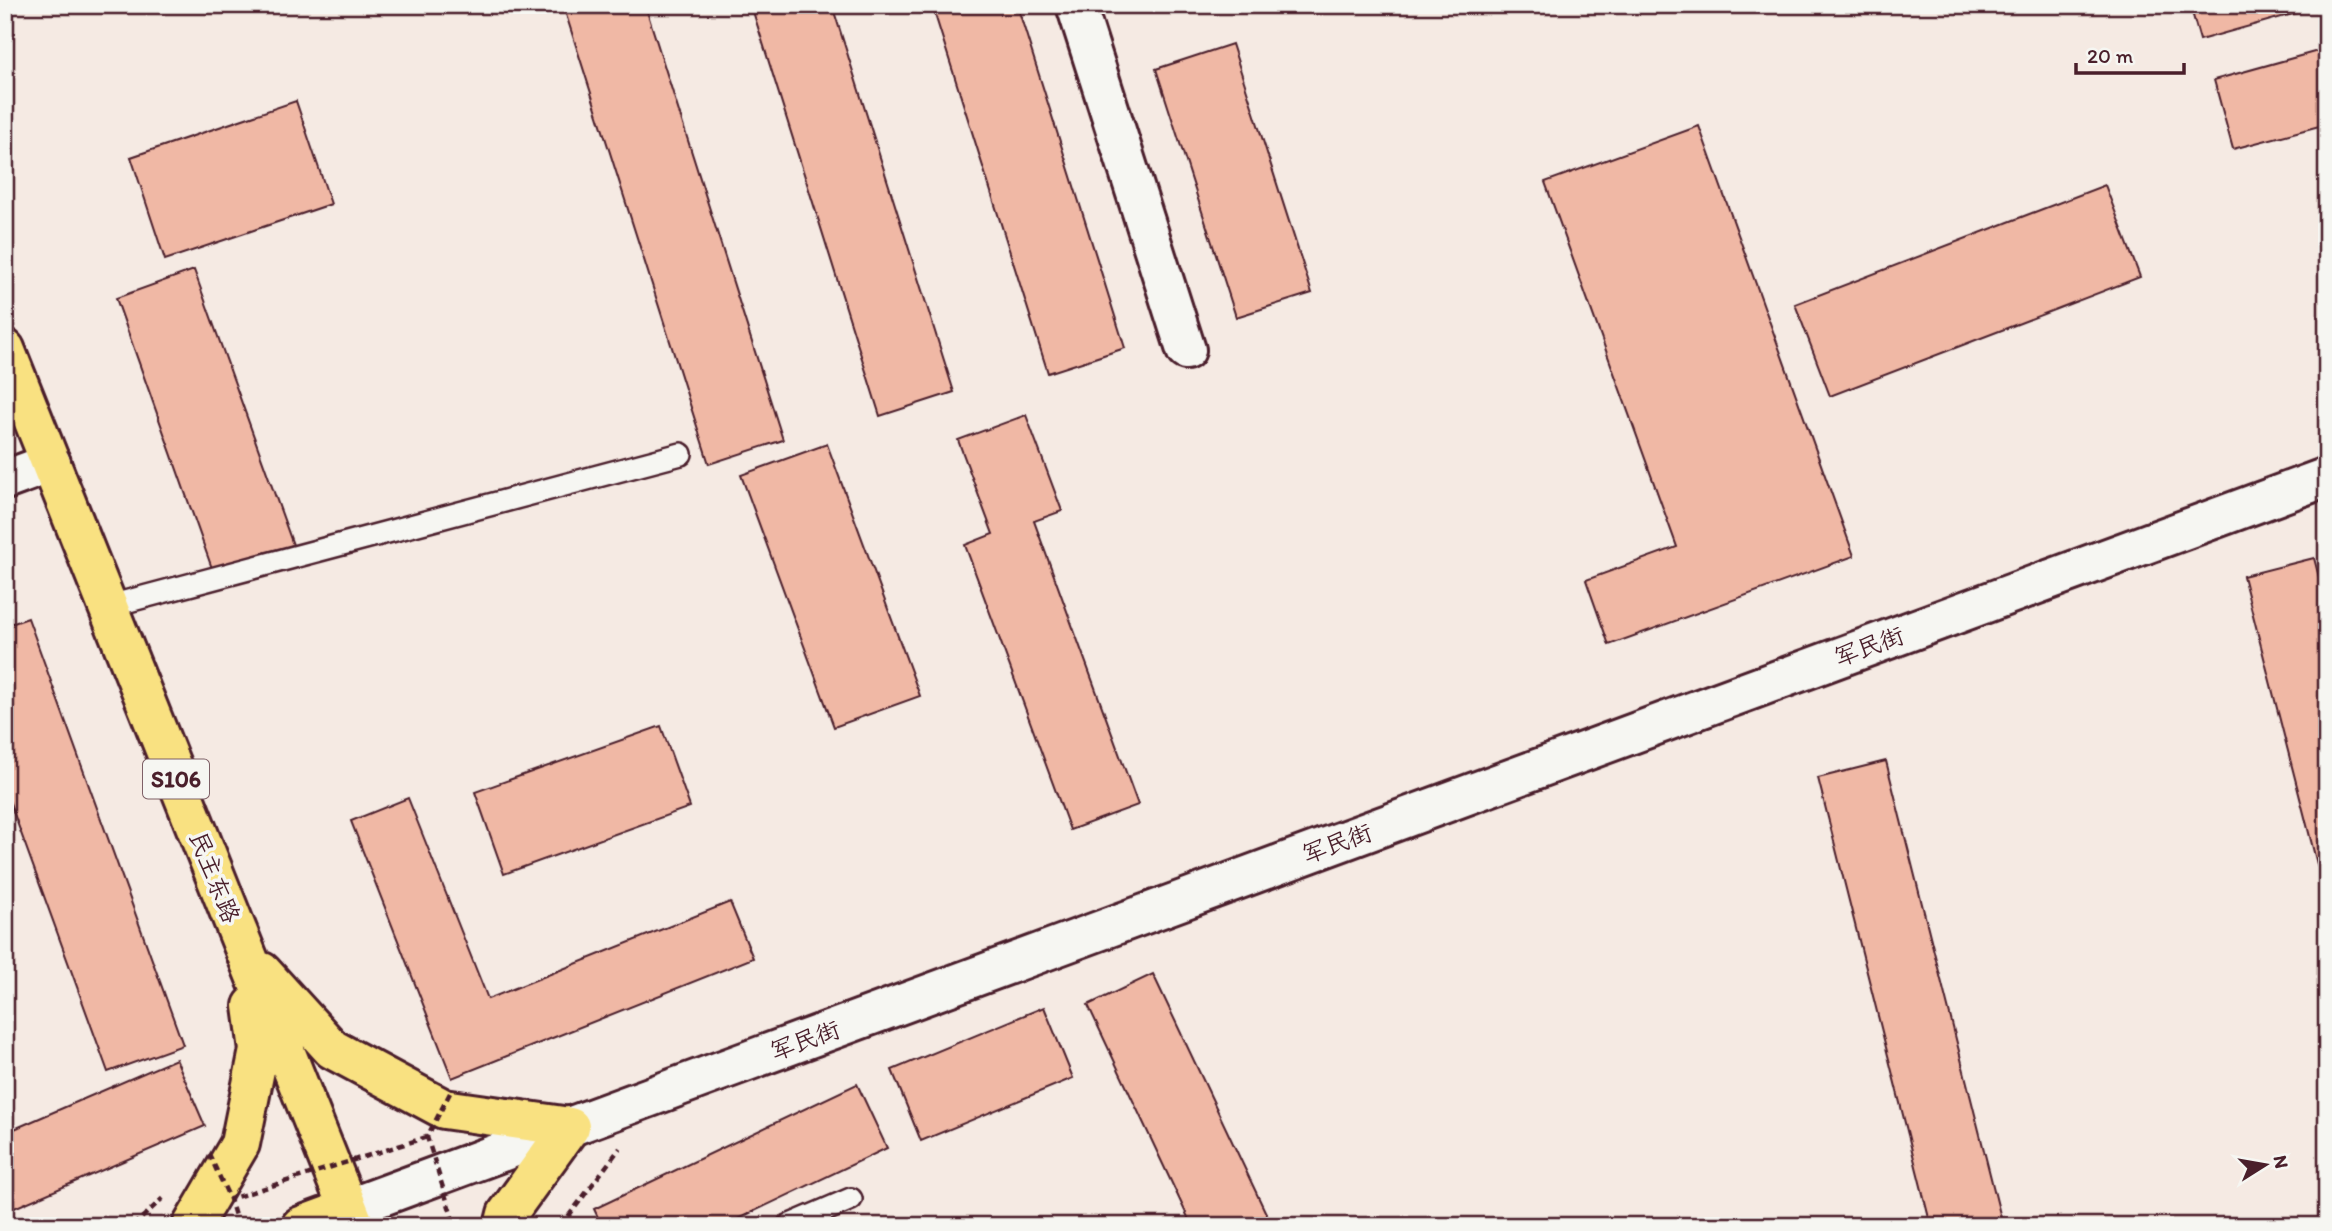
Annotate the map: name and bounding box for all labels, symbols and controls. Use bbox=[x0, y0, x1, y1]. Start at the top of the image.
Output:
scale bar bbox=[2076, 32, 2185, 76]
text: 20 m bbox=[2087, 43, 2134, 68]
street label: 军民街 bbox=[1830, 620, 1908, 672]
road number: S106 bbox=[143, 760, 209, 799]
street label: 军民街 bbox=[1298, 817, 1376, 869]
street label: 民主东路 bbox=[184, 827, 246, 927]
street label: 军民街 bbox=[766, 1014, 844, 1066]
north arrow bbox=[2230, 1130, 2300, 1200]
text: N bbox=[2269, 1153, 2294, 1170]

